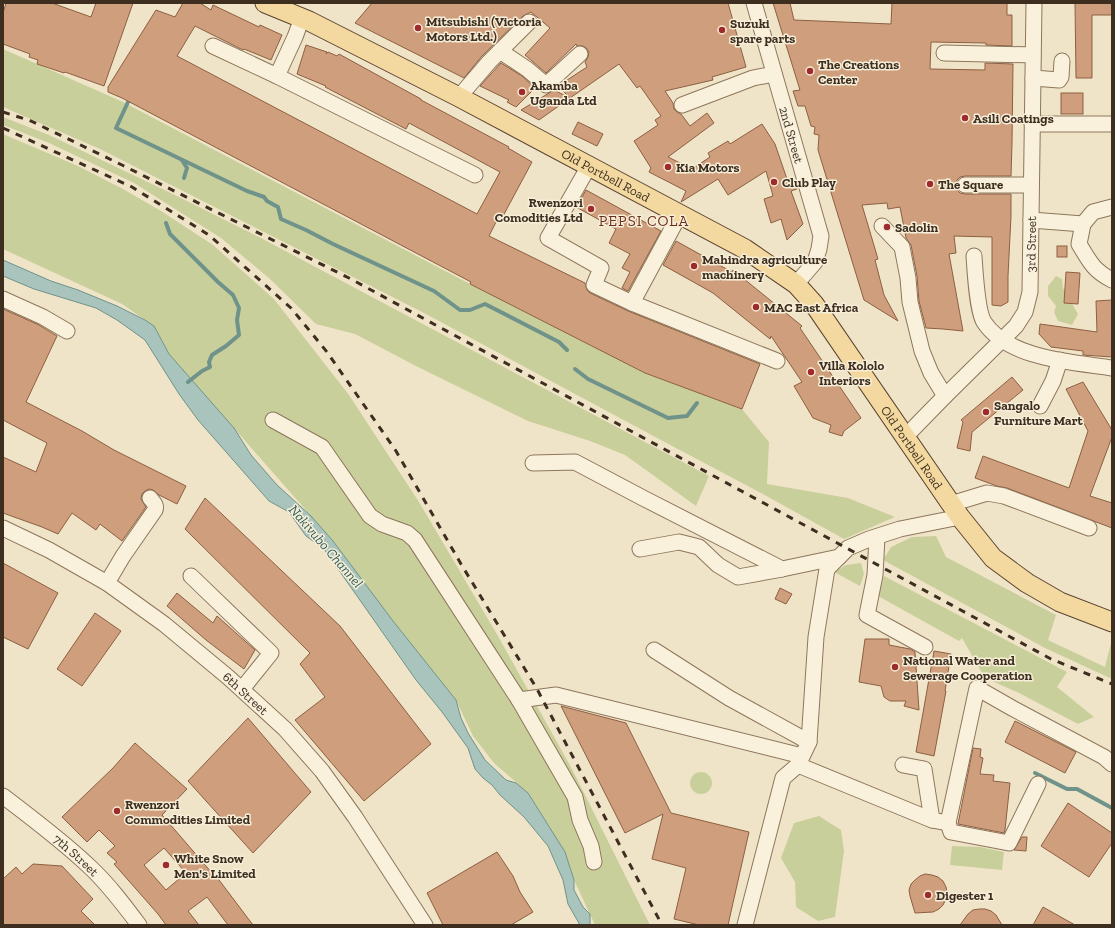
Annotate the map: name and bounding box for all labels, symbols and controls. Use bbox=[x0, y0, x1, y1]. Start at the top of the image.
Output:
place label: Mitsubishi (Victoria Motors Ltd.) bbox=[426, 14, 542, 44]
place label: Suzuki spare parts bbox=[730, 16, 795, 46]
marker: Mitsubishi (Victoria Motors Ltd.) bbox=[413, 23, 423, 33]
marker: Suzuki spare parts bbox=[717, 25, 727, 35]
place label: The Creations Center bbox=[818, 57, 899, 87]
marker: The Creations Center bbox=[805, 66, 815, 76]
place label: Akamba Uganda Ltd bbox=[530, 78, 597, 108]
marker: Akamba Uganda Ltd bbox=[517, 87, 527, 97]
street label: 2nd Street bbox=[776, 105, 807, 165]
place label: Asili Coatings bbox=[973, 111, 1054, 126]
marker: Asili Coatings bbox=[960, 113, 970, 123]
street label: Old Portbell Road bbox=[559, 146, 652, 205]
place label: Kia Motors bbox=[676, 160, 740, 175]
marker: Kia Motors bbox=[663, 162, 673, 172]
place label: Club Play bbox=[782, 175, 836, 190]
marker: Club Play bbox=[769, 177, 779, 187]
place label: The Square bbox=[938, 177, 1004, 192]
marker: The Square bbox=[925, 179, 935, 189]
place label: Rwenzori Comodities Ltd bbox=[495, 195, 584, 225]
marker: Rwenzori Comodities Ltd bbox=[586, 204, 596, 214]
district label: PEPSI COLA bbox=[599, 212, 689, 230]
street label: 3rd Street bbox=[1023, 216, 1039, 272]
place label: Sadolin bbox=[895, 220, 939, 235]
marker: Sadolin bbox=[882, 222, 892, 232]
place label: Mahindra agriculture machinery bbox=[702, 252, 828, 282]
marker: Mahindra agriculture machinery bbox=[689, 261, 699, 271]
place label: MAC East Africa bbox=[764, 300, 859, 315]
marker: MAC East Africa bbox=[751, 302, 761, 312]
place label: Villa Kololo Interiors bbox=[819, 358, 885, 388]
marker: Villa Kololo Interiors bbox=[806, 367, 816, 377]
place label: Sangalo Furniture Mart bbox=[994, 398, 1083, 428]
street label: Old Portbell Road bbox=[878, 403, 946, 492]
marker: Sangalo Furniture Mart bbox=[981, 407, 991, 417]
water label: Nakivubo Channel bbox=[285, 501, 366, 591]
place label: National Water and Sewerage Cooperation bbox=[903, 653, 1033, 683]
marker: National Water and Sewerage Cooperation bbox=[890, 662, 900, 672]
street label: 6th Street bbox=[220, 669, 271, 718]
place label: Rwenzori Commodities Limited bbox=[125, 797, 251, 827]
marker: Rwenzori Commodities Limited bbox=[112, 806, 122, 816]
street label: 7th Street bbox=[50, 831, 102, 879]
place label: White Snow Men's Limited bbox=[174, 851, 256, 881]
marker: White Snow Men's Limited bbox=[161, 860, 171, 870]
place label: Digester 1 bbox=[936, 888, 994, 903]
marker: Digester 1 bbox=[923, 890, 933, 900]

